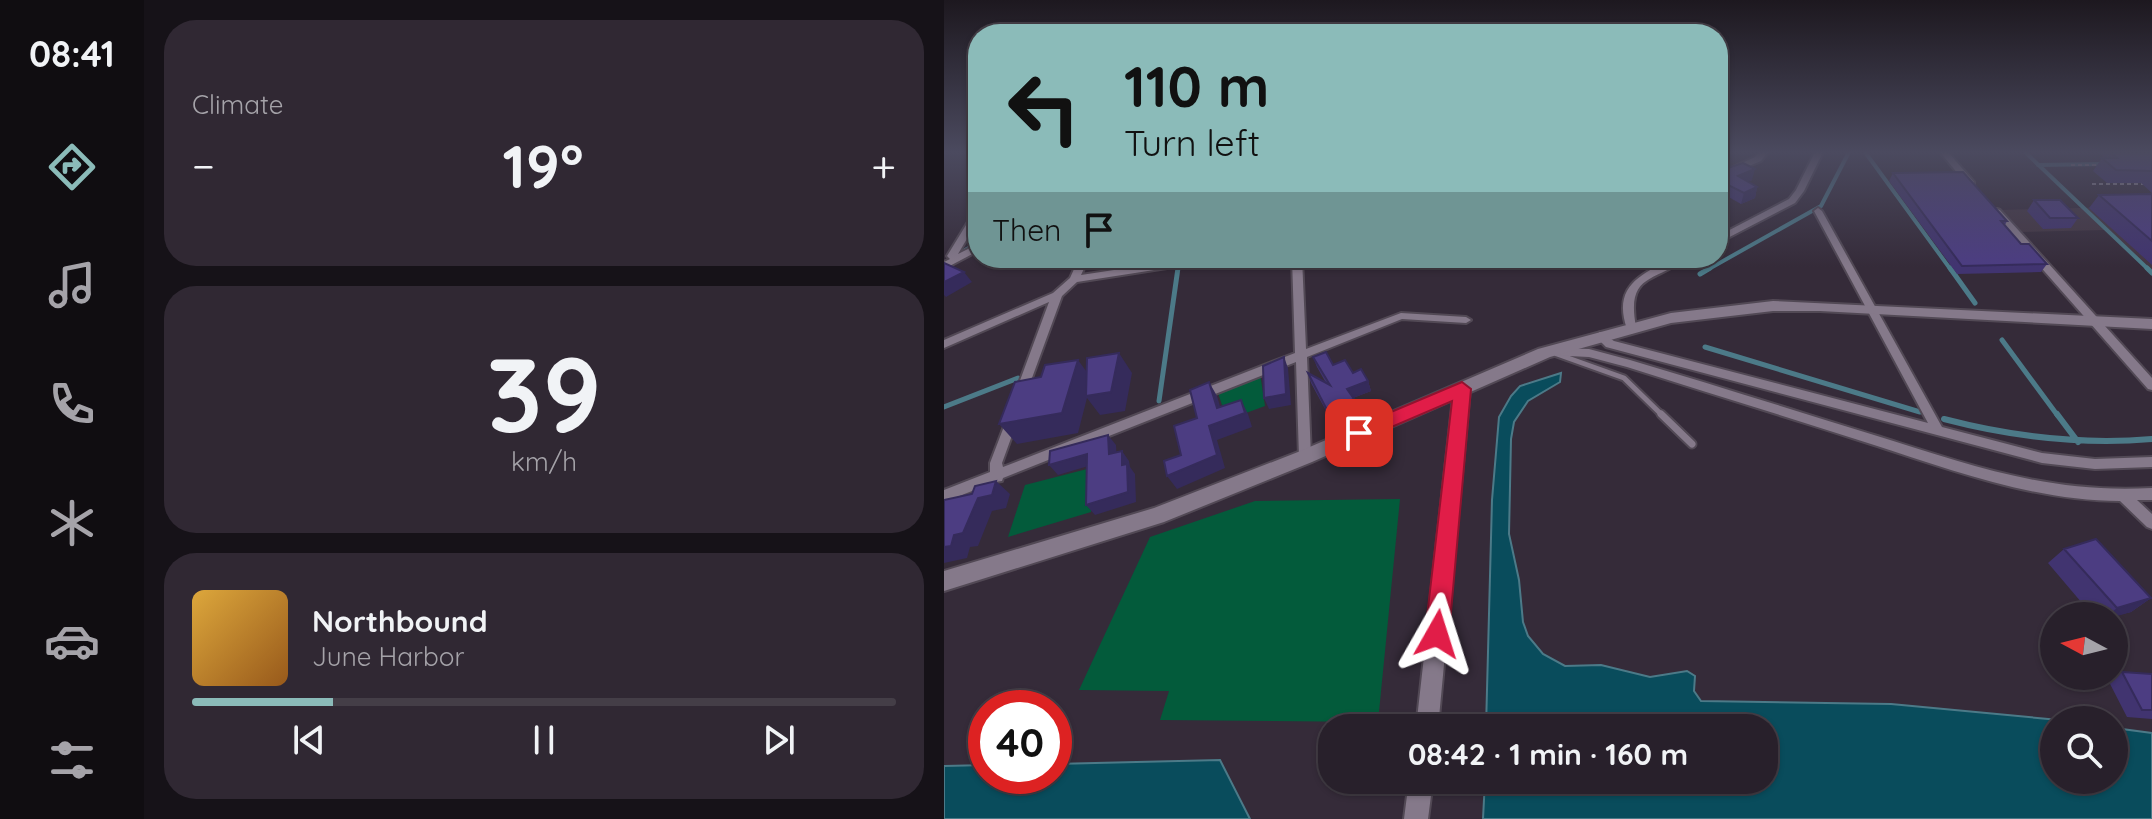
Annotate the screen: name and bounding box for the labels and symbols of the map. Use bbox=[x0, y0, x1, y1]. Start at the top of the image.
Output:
pin bbox=[1325, 399, 1393, 467]
position arrow bbox=[1395, 592, 1479, 676]
north arrow bbox=[2040, 602, 2128, 690]
speed limit sign: 40 bbox=[968, 690, 1072, 794]

